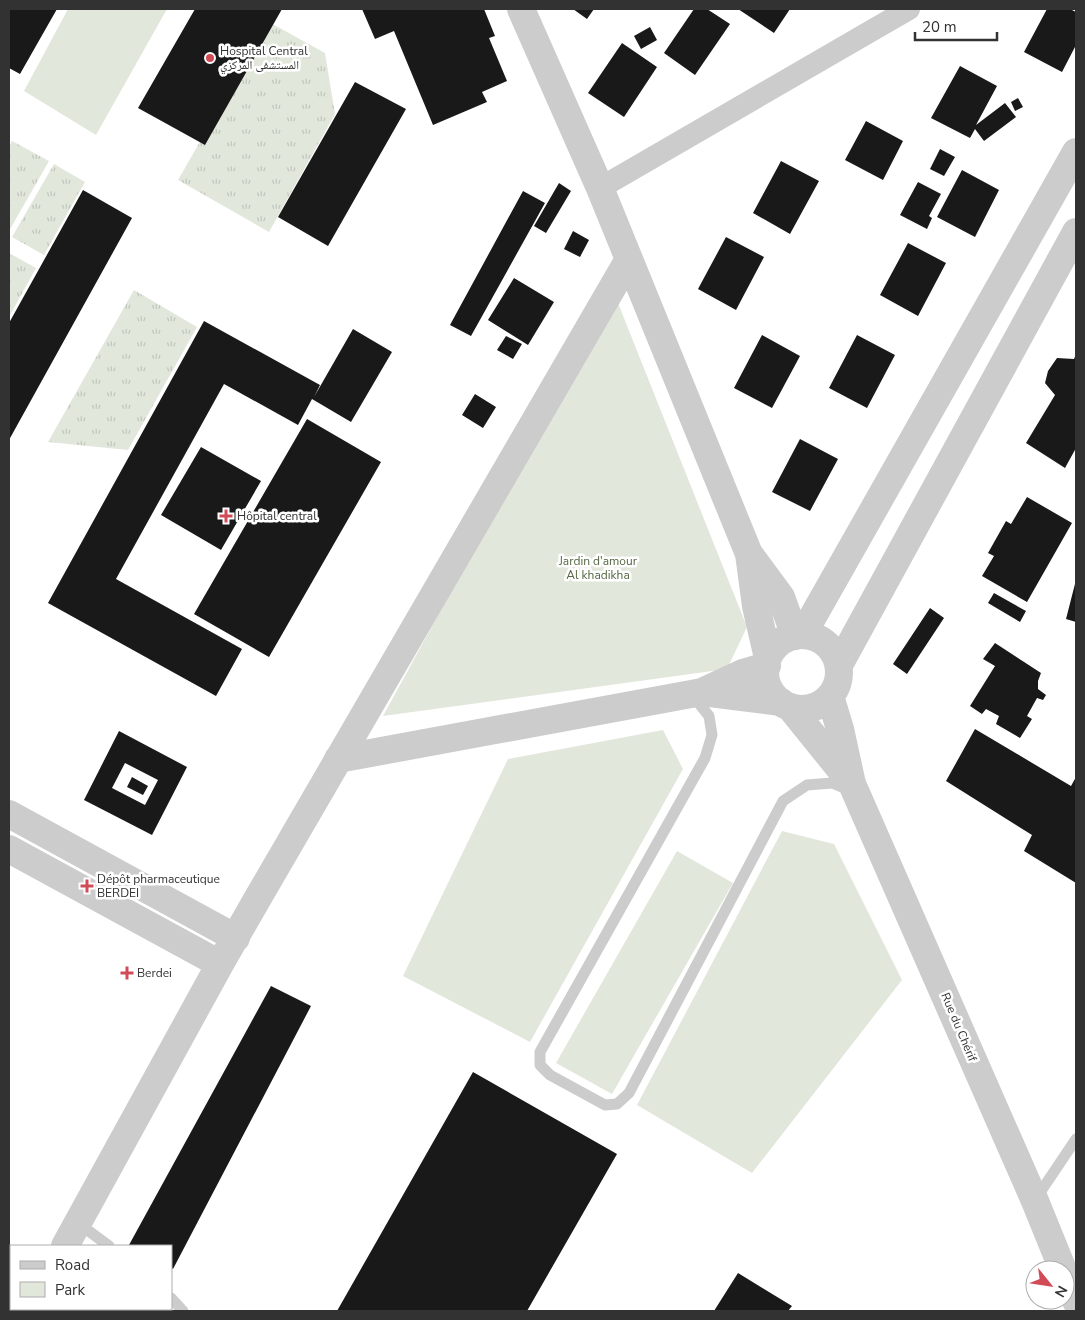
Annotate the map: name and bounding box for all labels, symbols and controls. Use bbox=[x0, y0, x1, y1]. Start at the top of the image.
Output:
scale bar bbox=[915, 10, 998, 42]
text: 20 m bbox=[922, 17, 957, 37]
place label: Hospital Central المستشفى المركزي bbox=[220, 43, 308, 75]
marker: Hospital Central المستشفى المركزي bbox=[204, 52, 216, 64]
place label: Hôpital central bbox=[237, 508, 317, 524]
marker: Hôpital central bbox=[219, 509, 233, 523]
park label: Jardin d'amour Al khadikha bbox=[558, 553, 638, 583]
place label: Dépôt pharmaceutique BERDEI bbox=[97, 871, 220, 901]
marker: Dépôt pharmaceutique BERDEI bbox=[81, 880, 93, 892]
place label: Berdei bbox=[137, 965, 172, 981]
marker: Berdei bbox=[121, 967, 133, 979]
street label: Rue du Chérif bbox=[937, 990, 981, 1065]
legend bbox=[10, 1245, 172, 1310]
text: Road bbox=[55, 1255, 90, 1275]
north arrow bbox=[1025, 1260, 1075, 1310]
text: Park bbox=[55, 1280, 85, 1300]
text: N bbox=[1050, 1282, 1072, 1301]

